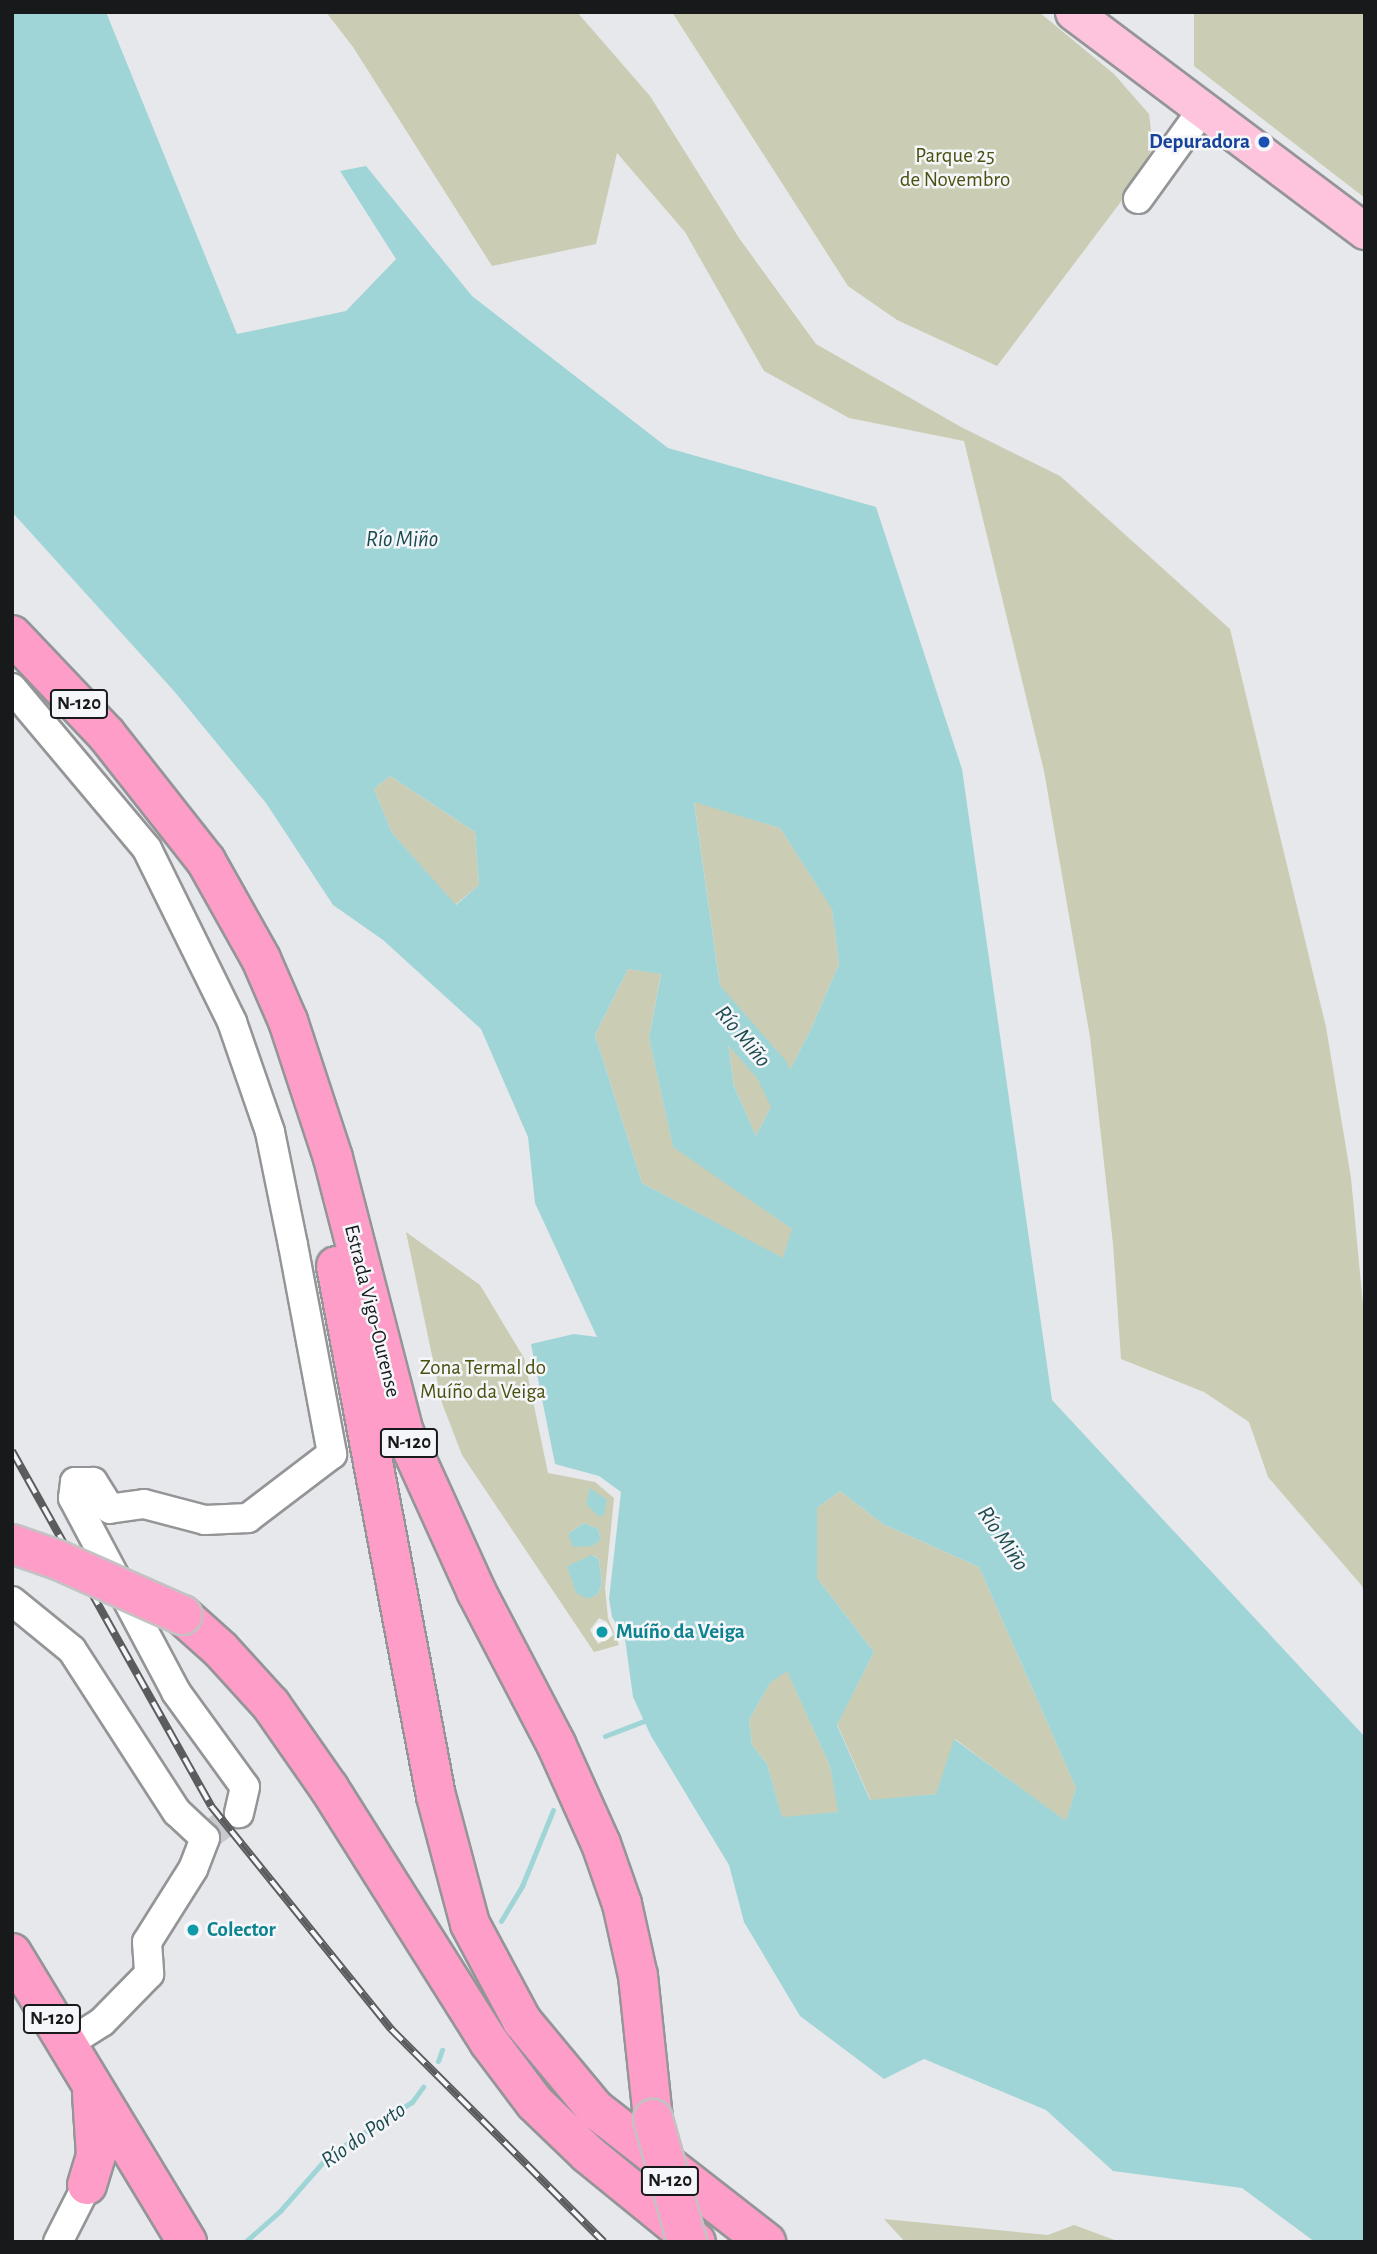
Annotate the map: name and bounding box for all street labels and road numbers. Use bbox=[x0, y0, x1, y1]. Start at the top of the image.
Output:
road number: N-120 bbox=[49, 688, 109, 720]
street label: Estrada Vigo-Ourense bbox=[338, 1222, 406, 1400]
road number: N-120 bbox=[379, 1428, 439, 1458]
road number: N-120 bbox=[22, 2004, 82, 2035]
road number: N-120 bbox=[640, 2166, 700, 2196]

